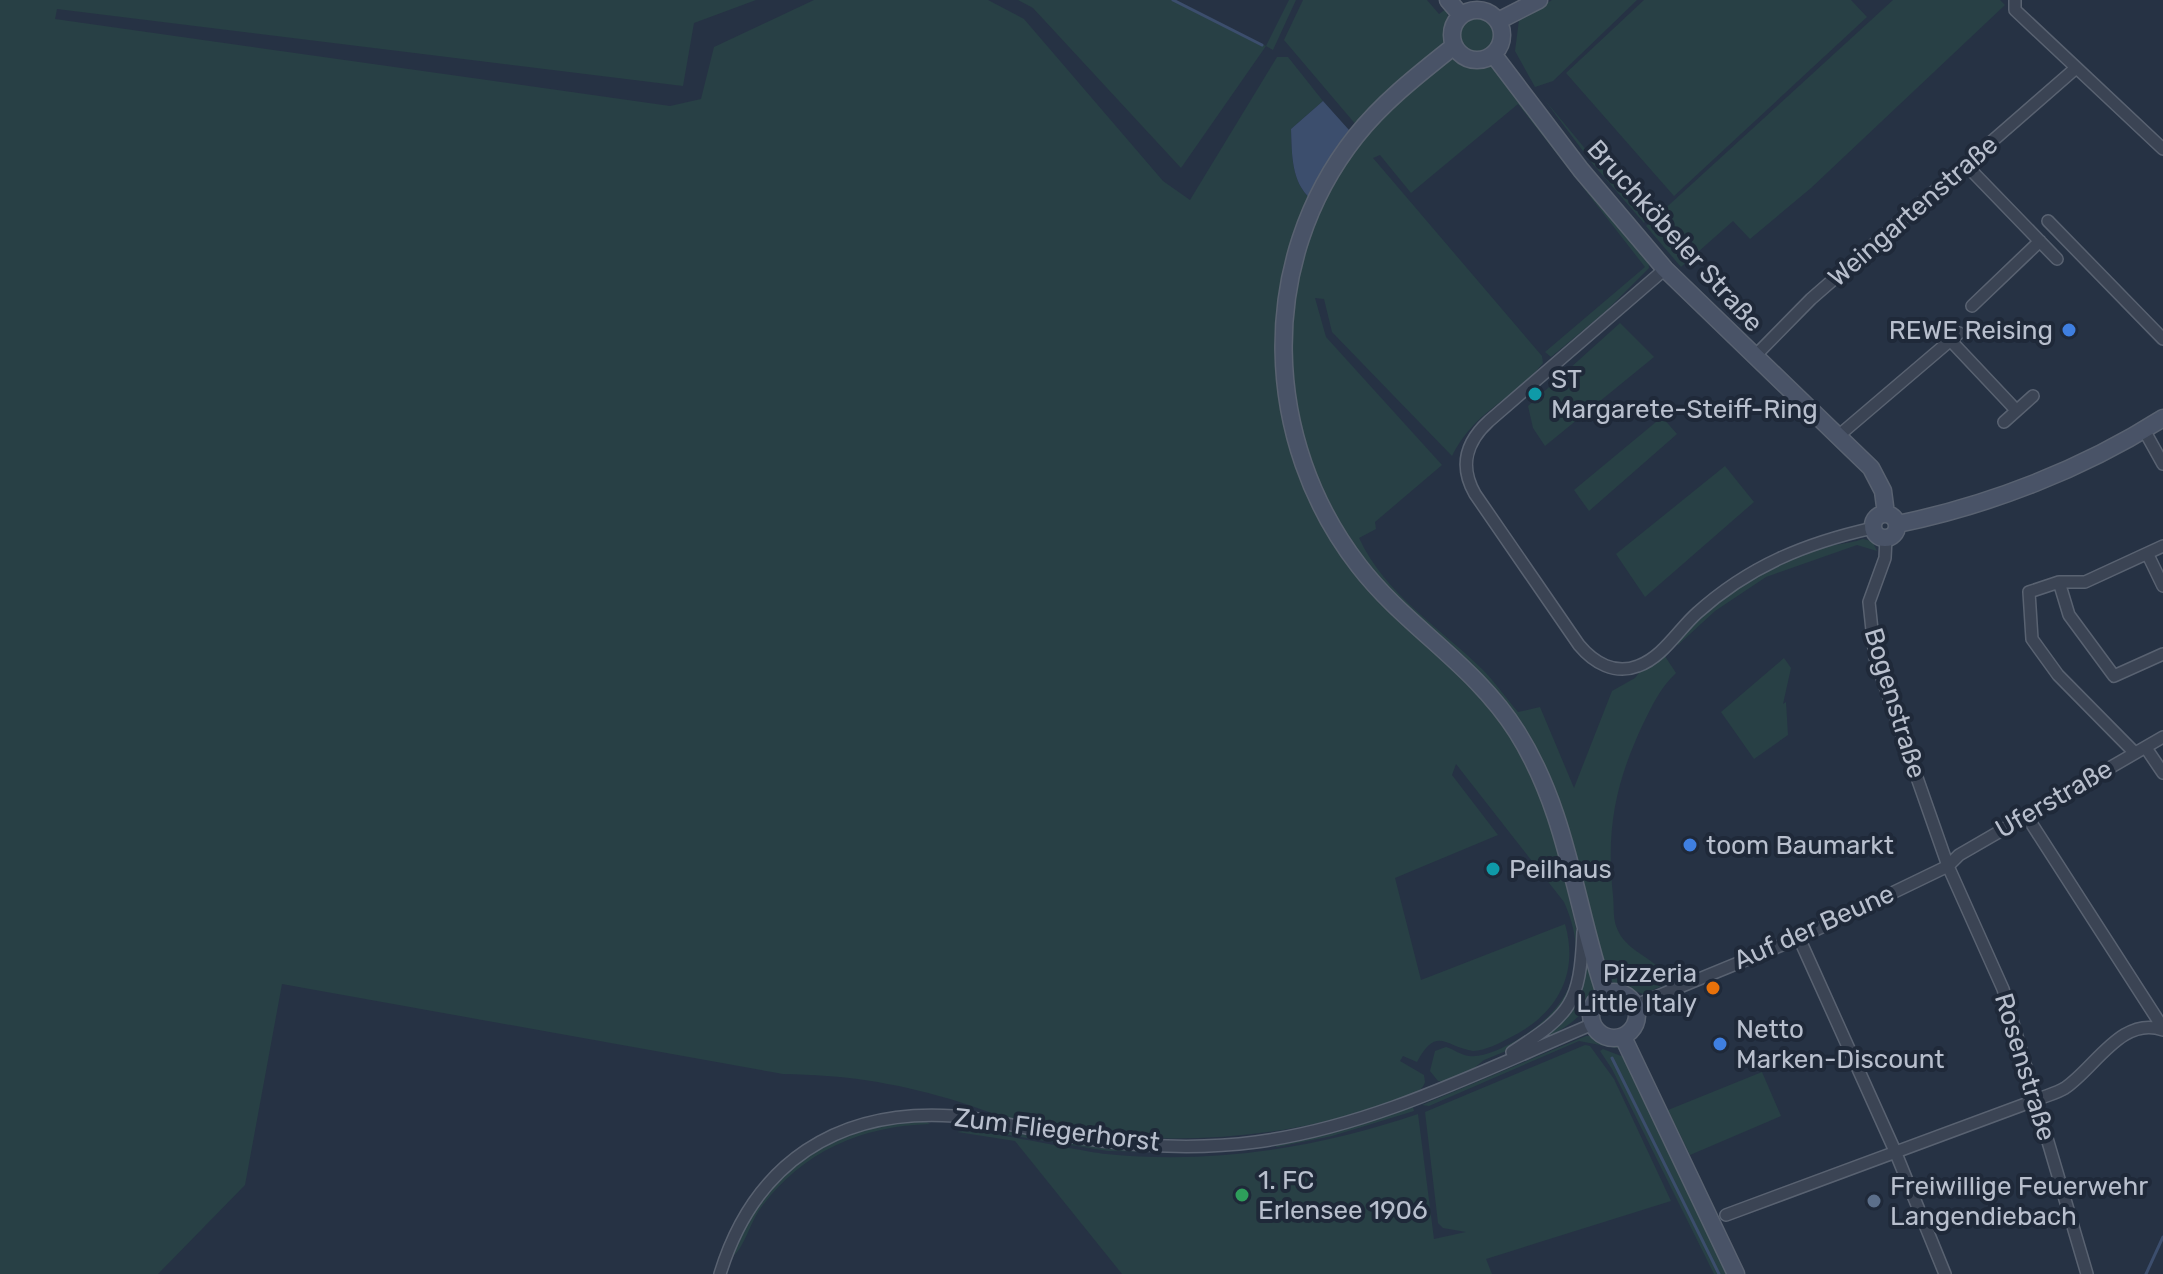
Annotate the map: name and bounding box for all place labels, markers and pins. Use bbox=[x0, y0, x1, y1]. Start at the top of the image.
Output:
place label: REWE Reising bbox=[1889, 315, 2053, 346]
marker: REWE Reising bbox=[2060, 321, 2078, 339]
place label: ST Margarete-Steiff-Ring bbox=[1551, 364, 1818, 425]
marker: ST Margarete-Steiff-Ring bbox=[1526, 385, 1544, 403]
place label: toom Baumarkt bbox=[1706, 830, 1894, 861]
marker: toom Baumarkt bbox=[1681, 836, 1699, 854]
place label: Peilhaus bbox=[1509, 854, 1612, 885]
marker: Peilhaus bbox=[1484, 860, 1502, 878]
place label: Pizzeria Little Italy bbox=[1576, 958, 1697, 1019]
marker: Pizzeria Little Italy bbox=[1704, 979, 1722, 997]
place label: Netto Marken-Discount bbox=[1736, 1014, 1945, 1075]
marker: Netto Marken-Discount bbox=[1711, 1035, 1729, 1053]
place label: 1. FC Erlensee 1906 bbox=[1258, 1165, 1428, 1226]
place label: Freiwillige Feuerwehr Langendiebach bbox=[1890, 1171, 2148, 1232]
marker: 1. FC Erlensee 1906 bbox=[1233, 1186, 1251, 1204]
marker: Freiwillige Feuerwehr Langendiebach bbox=[1865, 1192, 1883, 1210]

